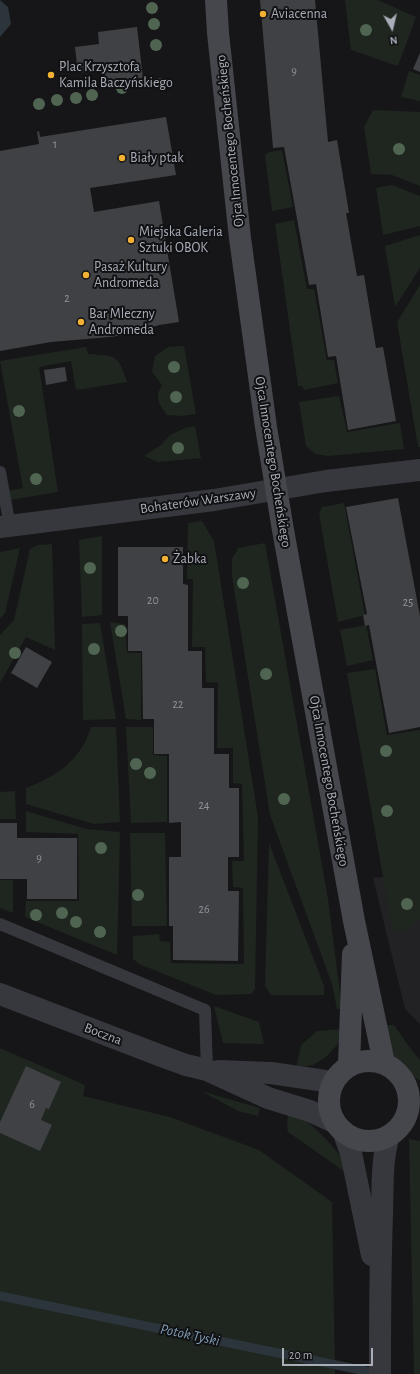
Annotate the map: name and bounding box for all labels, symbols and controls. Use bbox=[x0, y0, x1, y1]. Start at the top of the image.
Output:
place label: Aviacenna bbox=[271, 6, 327, 22]
north arrow bbox=[372, 8, 412, 48]
marker: Aviacenna bbox=[258, 9, 268, 19]
text: N bbox=[389, 34, 398, 46]
street label: Ojca Innocentego Bocheńskiego bbox=[213, 54, 247, 228]
place label: Plac Krzysztofa Kamila Baczyńskiego bbox=[59, 59, 173, 92]
house number: 9 bbox=[291, 64, 297, 78]
marker: Plac Krzysztofa Kamila Baczyńskiego bbox=[46, 70, 56, 80]
house number: 1 bbox=[53, 137, 57, 151]
place label: Biały ptak bbox=[130, 150, 184, 166]
marker: Biały ptak bbox=[117, 153, 127, 163]
place label: Miejska Galeria Sztuki OBOK bbox=[139, 224, 223, 256]
marker: Miejska Galeria Sztuki OBOK bbox=[126, 235, 136, 245]
place label: Pasaż Kultury Andromeda bbox=[94, 259, 167, 292]
marker: Pasaż Kultury Andromeda bbox=[81, 270, 91, 280]
house number: 2 bbox=[64, 291, 70, 305]
place label: Bar Mleczny Andromeda bbox=[89, 306, 155, 338]
marker: Bar Mleczny Andromeda bbox=[76, 317, 86, 327]
street label: Ojca Innocentego Bocheńskiego bbox=[251, 375, 295, 549]
street label: Bohaterów Warszawy bbox=[139, 485, 257, 517]
place label: Żabka bbox=[173, 551, 207, 567]
marker: Żabka bbox=[160, 554, 170, 564]
house number: 20 bbox=[147, 593, 159, 607]
house number: 25 bbox=[403, 595, 413, 609]
street label: Ojca Innocentego Bocheńskiego bbox=[306, 694, 352, 868]
house number: 22 bbox=[173, 697, 183, 711]
house number: 24 bbox=[198, 798, 210, 812]
house number: 9 bbox=[36, 851, 42, 865]
house number: 26 bbox=[198, 902, 210, 916]
street label: Boczna bbox=[82, 1019, 124, 1049]
house number: 6 bbox=[29, 1097, 35, 1111]
water label: Potok Tyski bbox=[159, 1320, 221, 1350]
scale bar bbox=[284, 1340, 375, 1366]
text: 20 m bbox=[289, 1349, 312, 1361]

